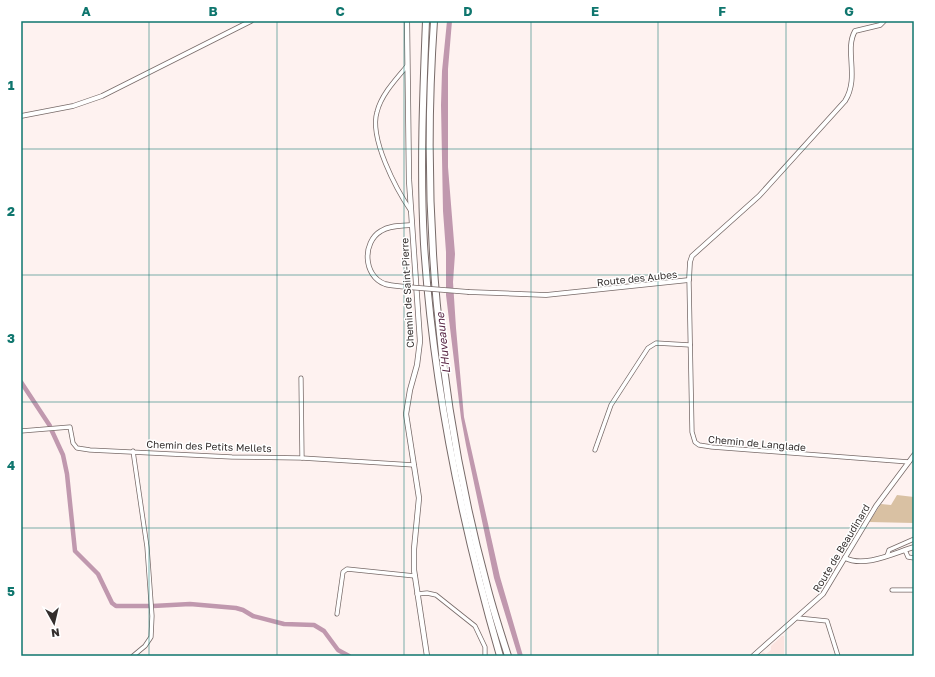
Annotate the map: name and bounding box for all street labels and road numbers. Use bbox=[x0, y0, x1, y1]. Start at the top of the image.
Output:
street label: Chemin de Saint-Pierre bbox=[398, 237, 416, 348]
street label: Route des Aubes bbox=[596, 268, 678, 288]
street label: Chemin de Langlade bbox=[708, 433, 806, 453]
street label: Chemin des Petits Mellets bbox=[146, 438, 272, 454]
street label: Route de Beaudinard bbox=[810, 502, 872, 594]

